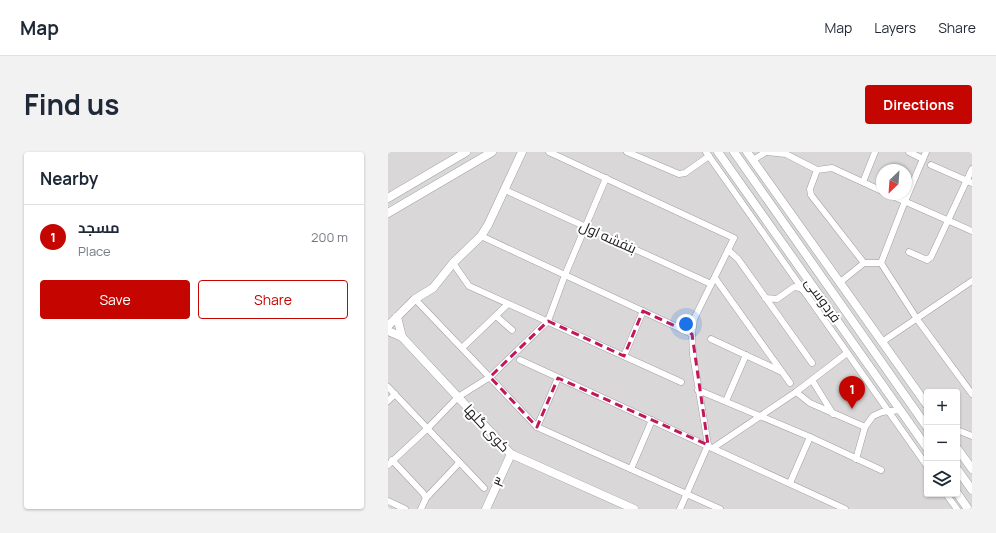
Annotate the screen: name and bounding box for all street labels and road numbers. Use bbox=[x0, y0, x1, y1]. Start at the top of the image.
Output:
street label: بنفشه اول bbox=[577, 216, 640, 258]
street label: فردوسی bbox=[801, 273, 846, 326]
street label: کوی گلها bbox=[460, 399, 515, 456]
street label: ۳ bbox=[488, 474, 509, 490]

